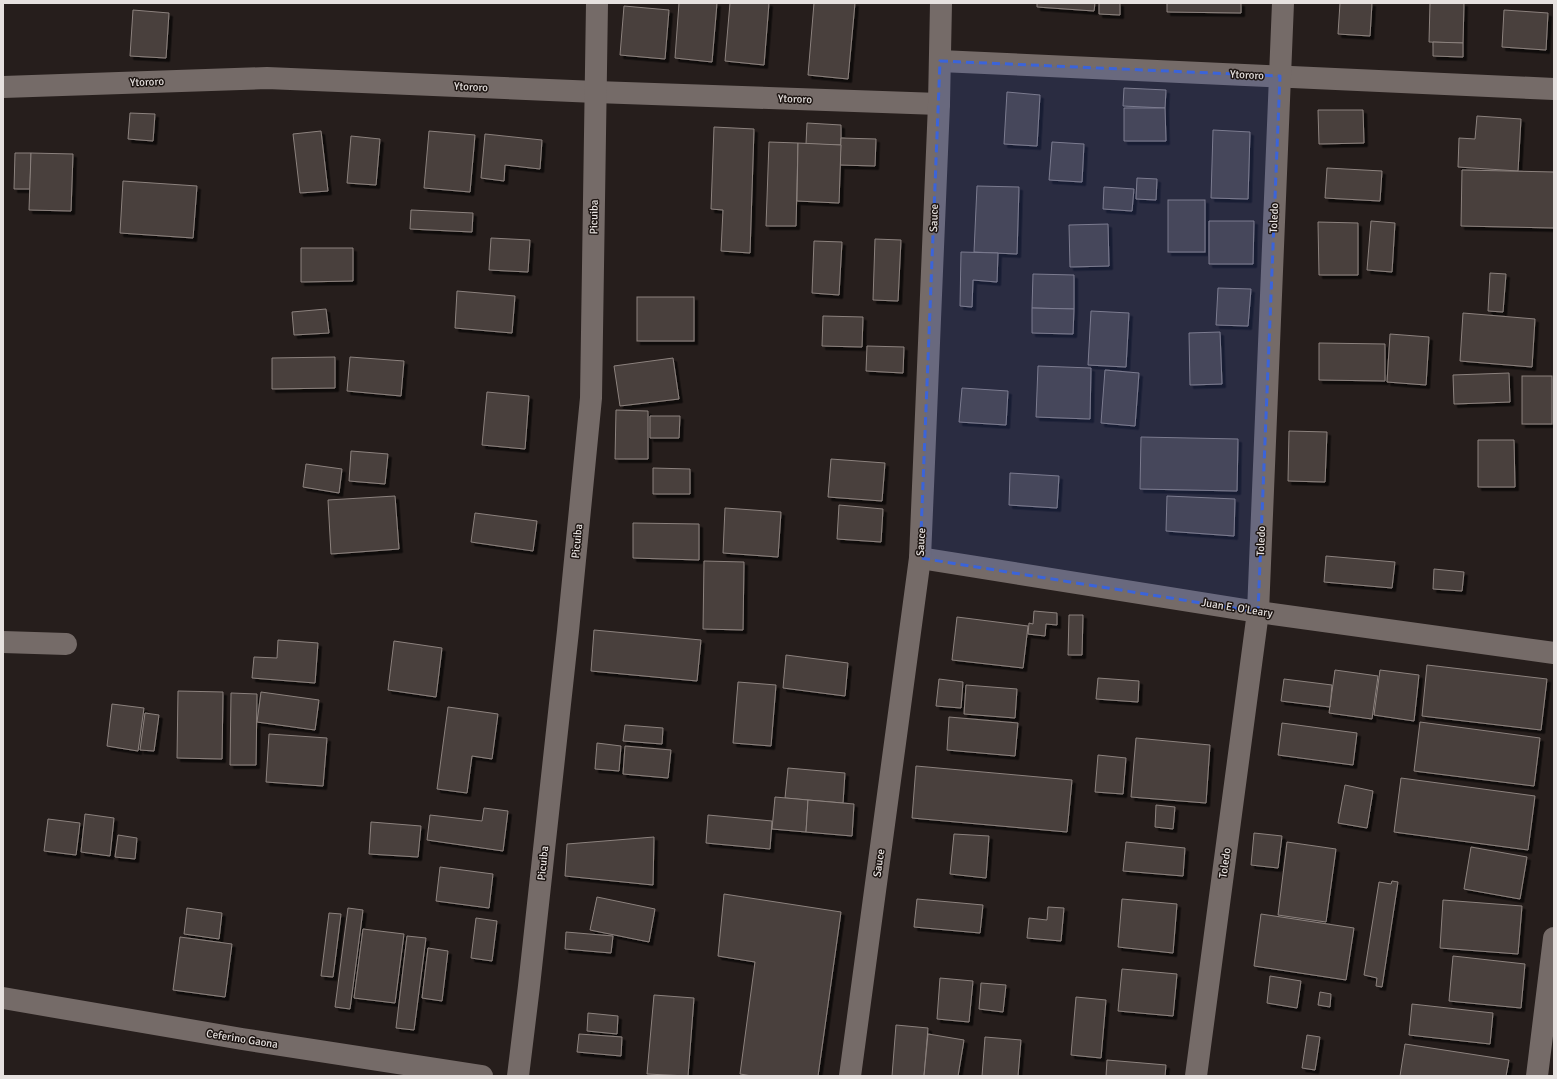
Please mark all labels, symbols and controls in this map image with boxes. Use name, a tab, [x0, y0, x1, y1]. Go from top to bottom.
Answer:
street label: Ytororo	[1230, 68, 1265, 82]
street label: Ytororo	[130, 75, 165, 89]
street label: Ytororo	[454, 80, 489, 94]
street label: Ytororo	[778, 92, 813, 106]
street label: Picuiba	[587, 199, 601, 234]
street label: Toledo	[1267, 202, 1281, 233]
street label: Sauce	[927, 204, 941, 232]
street label: Picuiba	[569, 523, 585, 559]
street label: Toledo	[1254, 525, 1268, 556]
street label: Sauce	[914, 528, 928, 556]
street label: Juan E. O'Leary	[1200, 596, 1274, 620]
street label: Picuiba	[535, 845, 551, 881]
street label: Toledo	[1216, 847, 1234, 879]
street label: Sauce	[871, 848, 887, 878]
street label: Ceferino Gaona	[205, 1027, 279, 1051]

